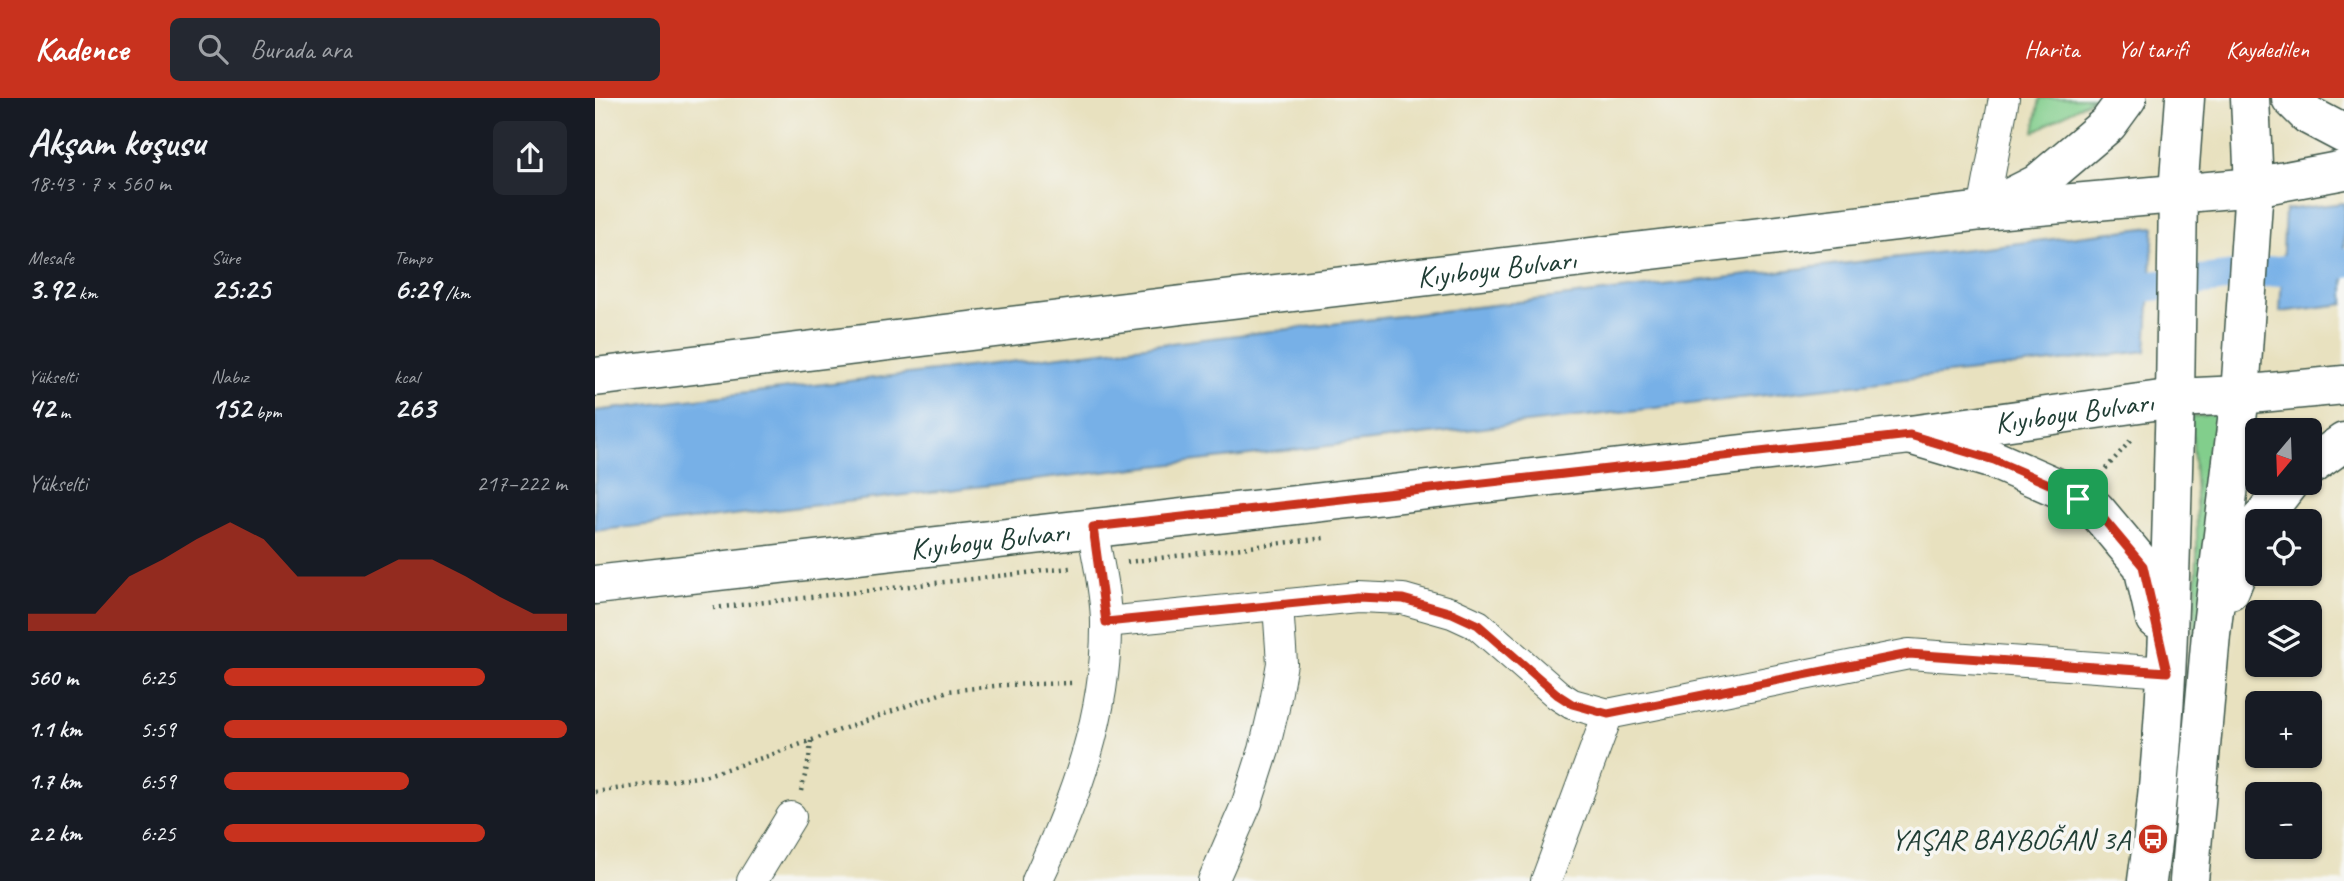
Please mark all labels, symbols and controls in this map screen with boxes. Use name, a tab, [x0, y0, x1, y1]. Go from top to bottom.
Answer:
search box	[170, 18, 660, 81]
text: Kadence	[35, 28, 128, 70]
icon: search	[194, 30, 232, 68]
text: Burada ara	[250, 33, 351, 66]
text: Harita	[2024, 34, 2079, 64]
text: Yol tarifi	[2117, 34, 2188, 64]
text: Kaydedilen	[2226, 34, 2309, 64]
text: Akşam koşusu	[28, 119, 205, 166]
button: share	[493, 121, 567, 195]
text: 18:43 · 7 × 560 m	[28, 169, 171, 198]
street label: Kıyıboyu Bulvarı	[1415, 240, 1579, 296]
text: Mesafe	[28, 246, 74, 270]
text: Süre	[211, 246, 240, 270]
text: Tempo	[394, 246, 432, 270]
text: 3.92	[28, 270, 74, 308]
text: 25:25	[211, 270, 270, 308]
text: 6:29	[394, 270, 441, 308]
text: km	[74, 281, 97, 305]
text: /km	[441, 281, 470, 305]
text: Yükselti	[28, 365, 77, 389]
text: Nabız	[211, 365, 249, 389]
text: kcal	[394, 365, 419, 389]
street label: Kıyıboyu Bulvarı	[1992, 382, 2157, 442]
text: 42	[28, 389, 55, 427]
text: 152	[211, 389, 251, 427]
text: 263	[394, 389, 435, 427]
text: m	[55, 400, 70, 424]
text: bpm	[251, 400, 282, 424]
north arrow	[2245, 418, 2322, 495]
map controls	[2245, 418, 2322, 859]
text: Yükselti	[28, 469, 88, 498]
text: 217–222 m	[476, 469, 567, 498]
pin	[2048, 469, 2108, 529]
icon: arrive	[2059, 480, 2097, 518]
button: locate	[2245, 509, 2322, 586]
street label: Kıyıboyu Bulvarı	[908, 512, 1072, 568]
button: layers	[2245, 600, 2322, 677]
text: 560 m	[28, 663, 78, 692]
text: 6:25	[140, 663, 176, 692]
button: +	[2245, 691, 2322, 768]
text: 1.1 km	[28, 715, 82, 744]
text: 5:59	[140, 715, 176, 744]
text: 1.7 km	[28, 767, 81, 796]
text: 6:59	[140, 767, 176, 796]
button: −	[2245, 782, 2322, 859]
text: 2.2 km	[28, 819, 82, 848]
text: 6:25	[140, 819, 176, 848]
place label: YAŞAR BAYBOĞAN 3A	[1891, 820, 2132, 858]
bus stop icon: YAŞAR BAYBOĞAN 3A	[2136, 822, 2170, 856]

